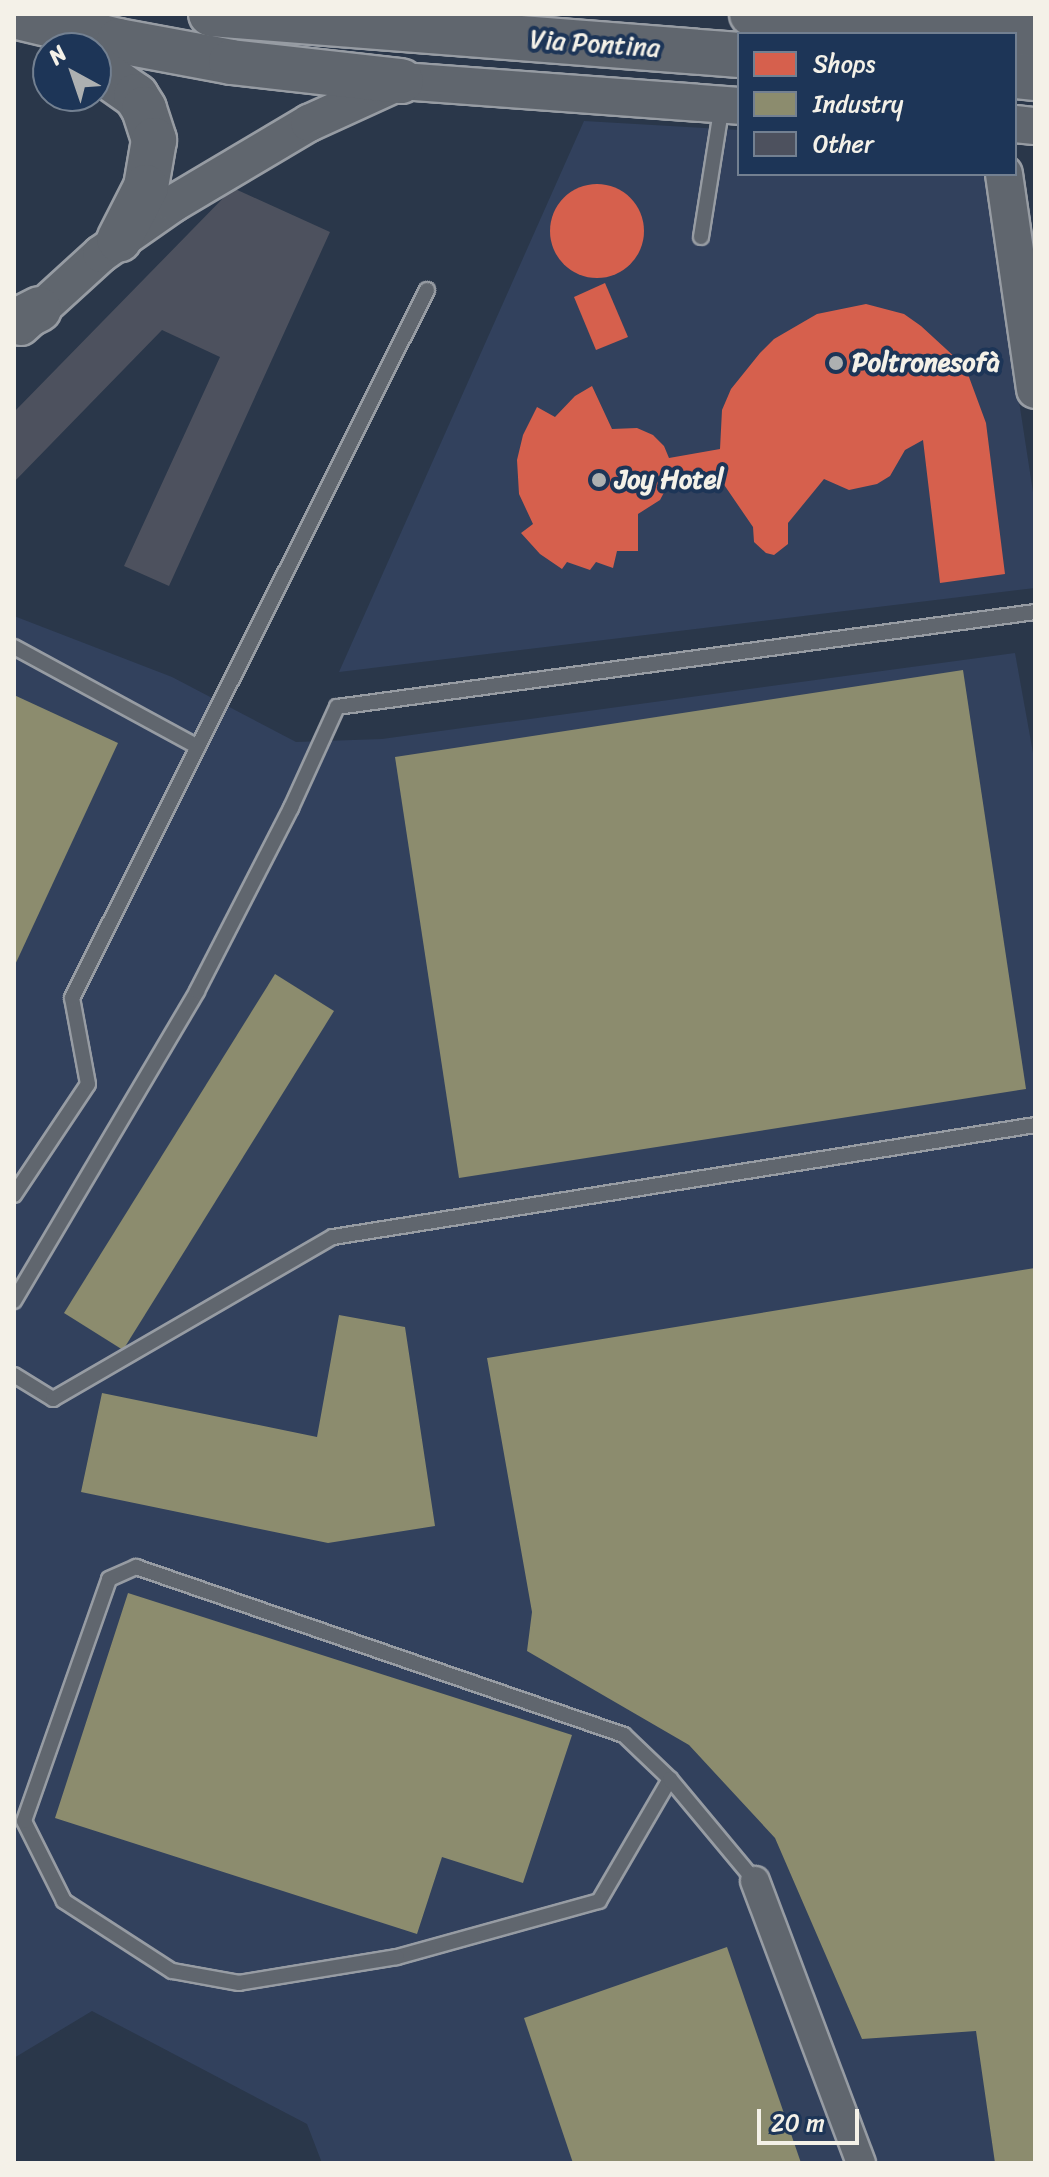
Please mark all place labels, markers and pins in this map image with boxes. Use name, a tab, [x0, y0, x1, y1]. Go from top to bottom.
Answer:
place label: Poltronesofà	[852, 347, 1000, 379]
marker: Poltronesofà	[827, 354, 845, 372]
place label: Joy Hotel	[615, 464, 724, 496]
marker: Joy Hotel	[590, 471, 608, 489]

